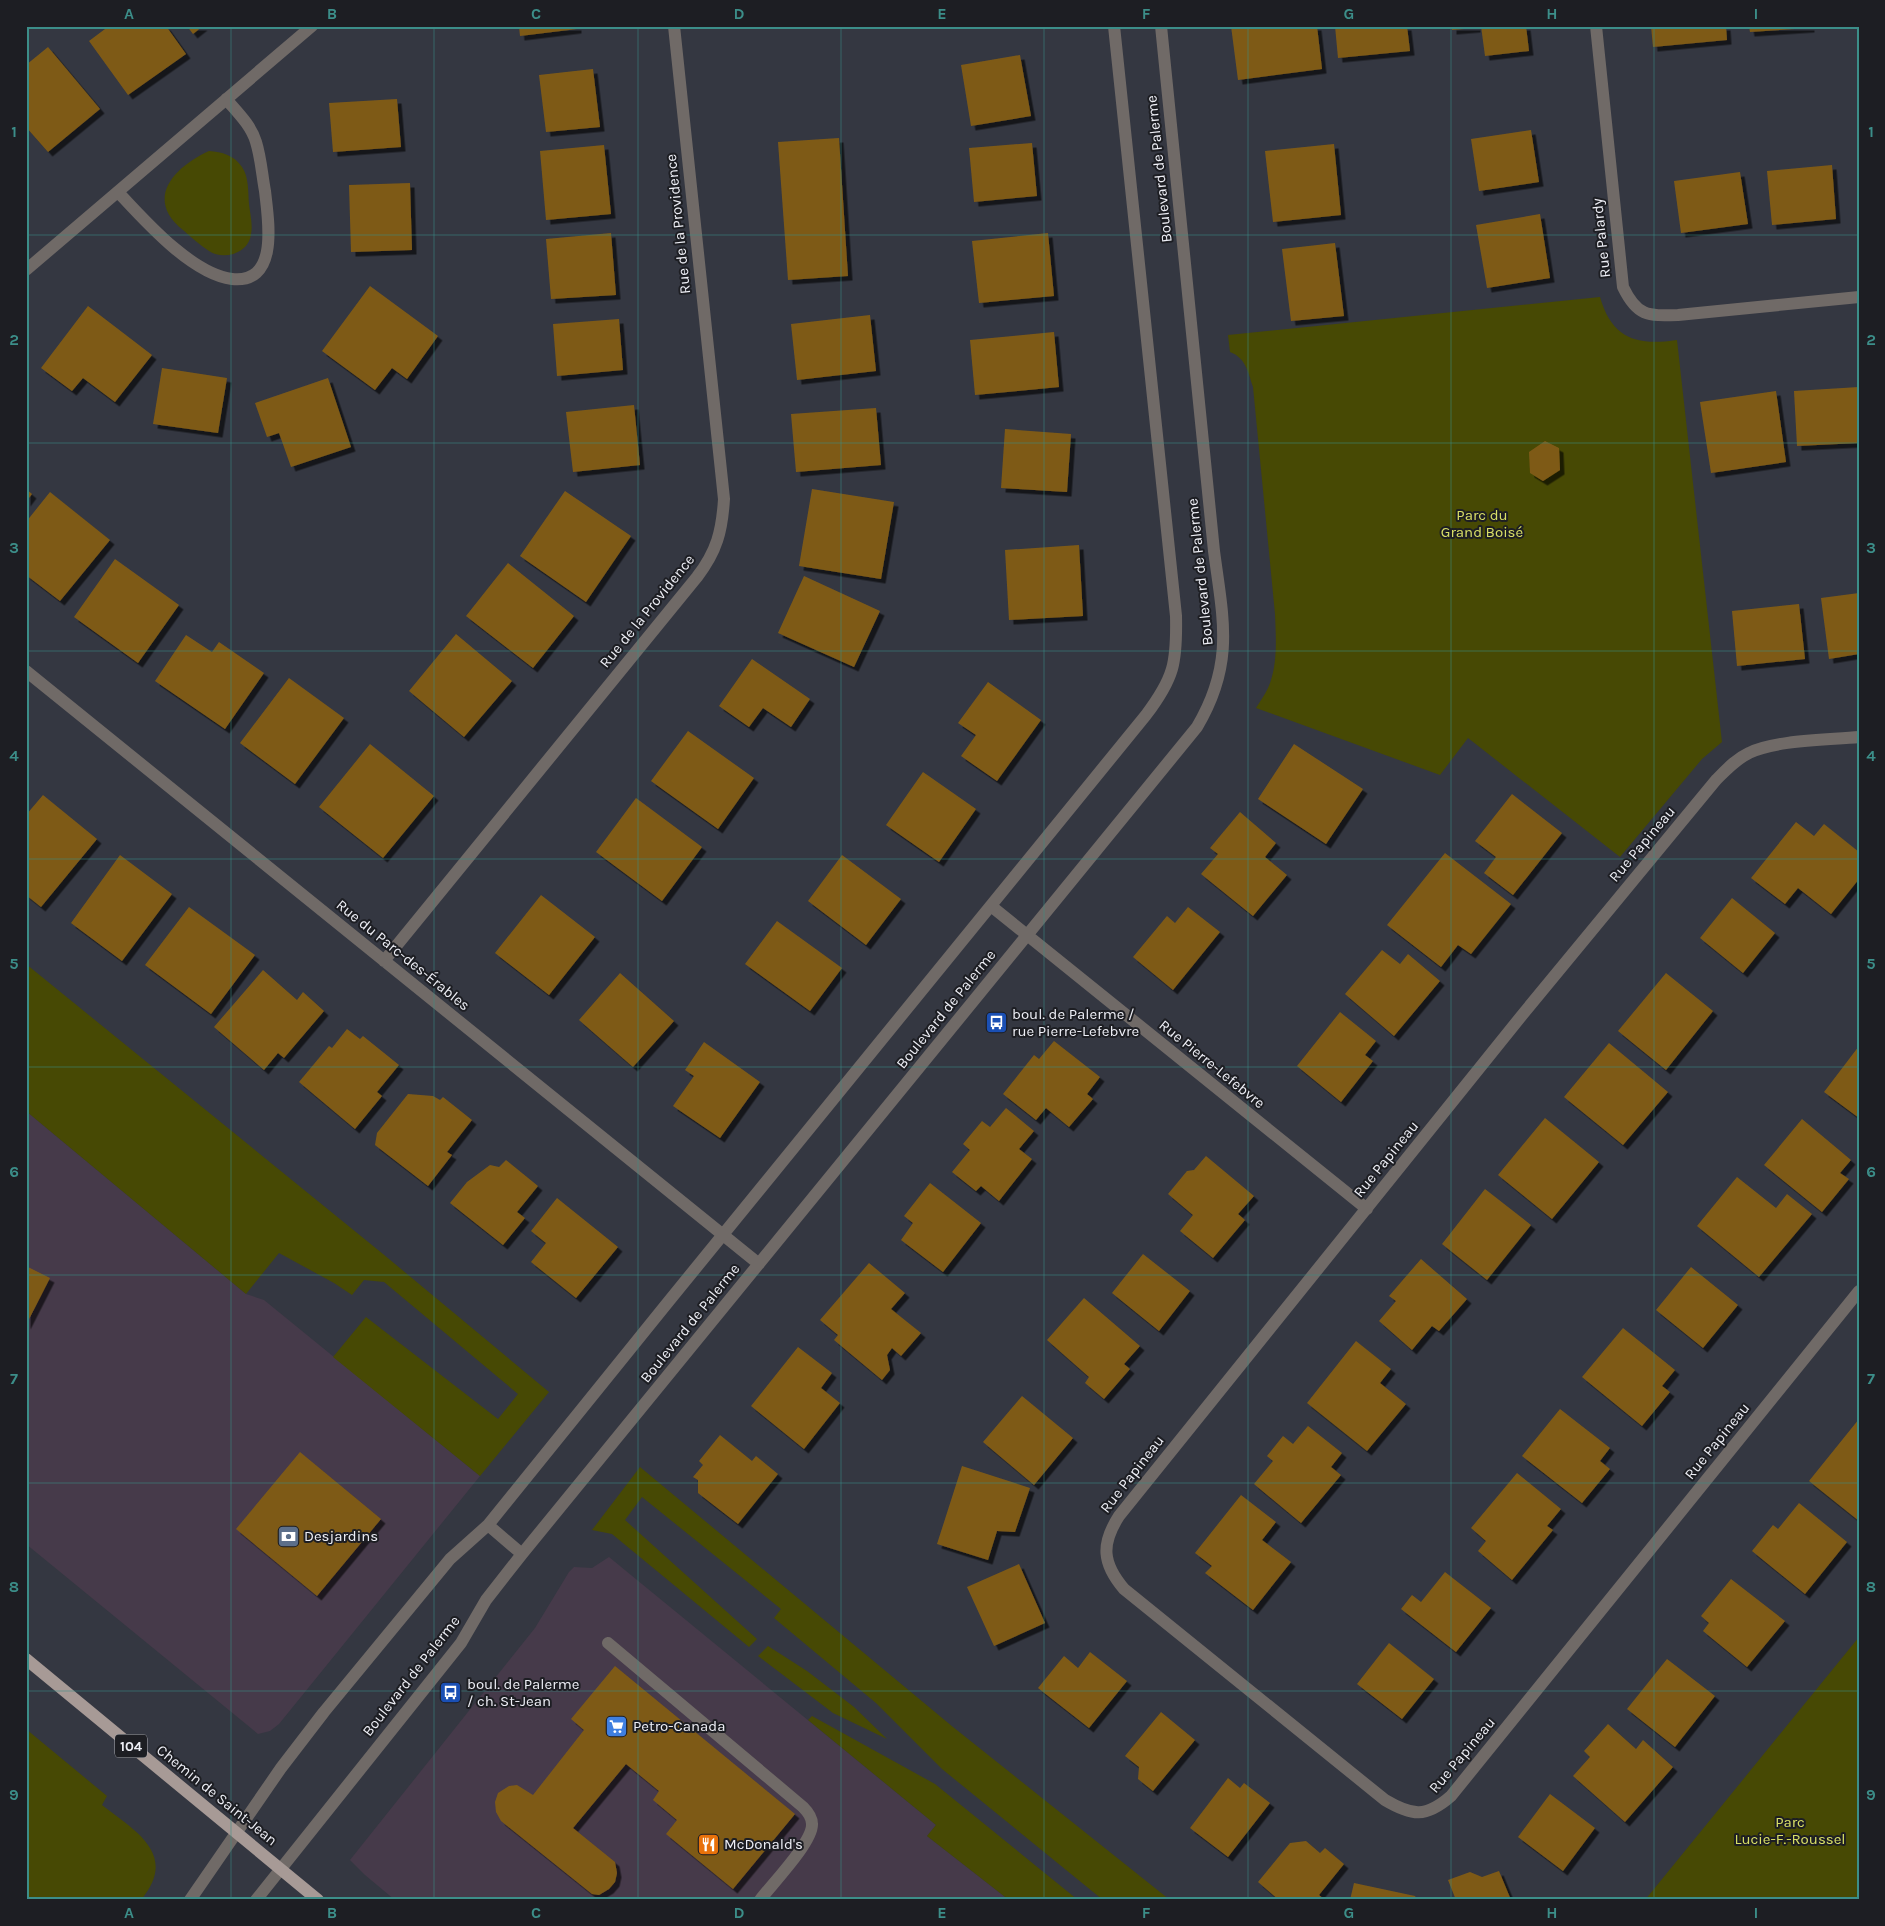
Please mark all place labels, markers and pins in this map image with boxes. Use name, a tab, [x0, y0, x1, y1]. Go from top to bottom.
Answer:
place label: boul. de Palerme / rue Pierre-Lefebvre	[1012, 1005, 1139, 1040]
bus stop icon: boul. de Palerme / rue Pierre-Lefebvre	[984, 1011, 1008, 1035]
bank icon: Desjardins	[276, 1524, 300, 1548]
place label: Desjardins	[304, 1527, 378, 1545]
place label: boul. de Palerme / ch. St-Jean	[467, 1675, 579, 1710]
bus stop icon: boul. de Palerme / ch. St-Jean	[439, 1681, 463, 1705]
supermarket icon: Petro-Canada	[605, 1714, 629, 1738]
place label: Petro-Canada	[633, 1717, 725, 1735]
restaurant icon: McDonald's	[696, 1832, 720, 1856]
place label: McDonald's	[724, 1835, 803, 1853]

